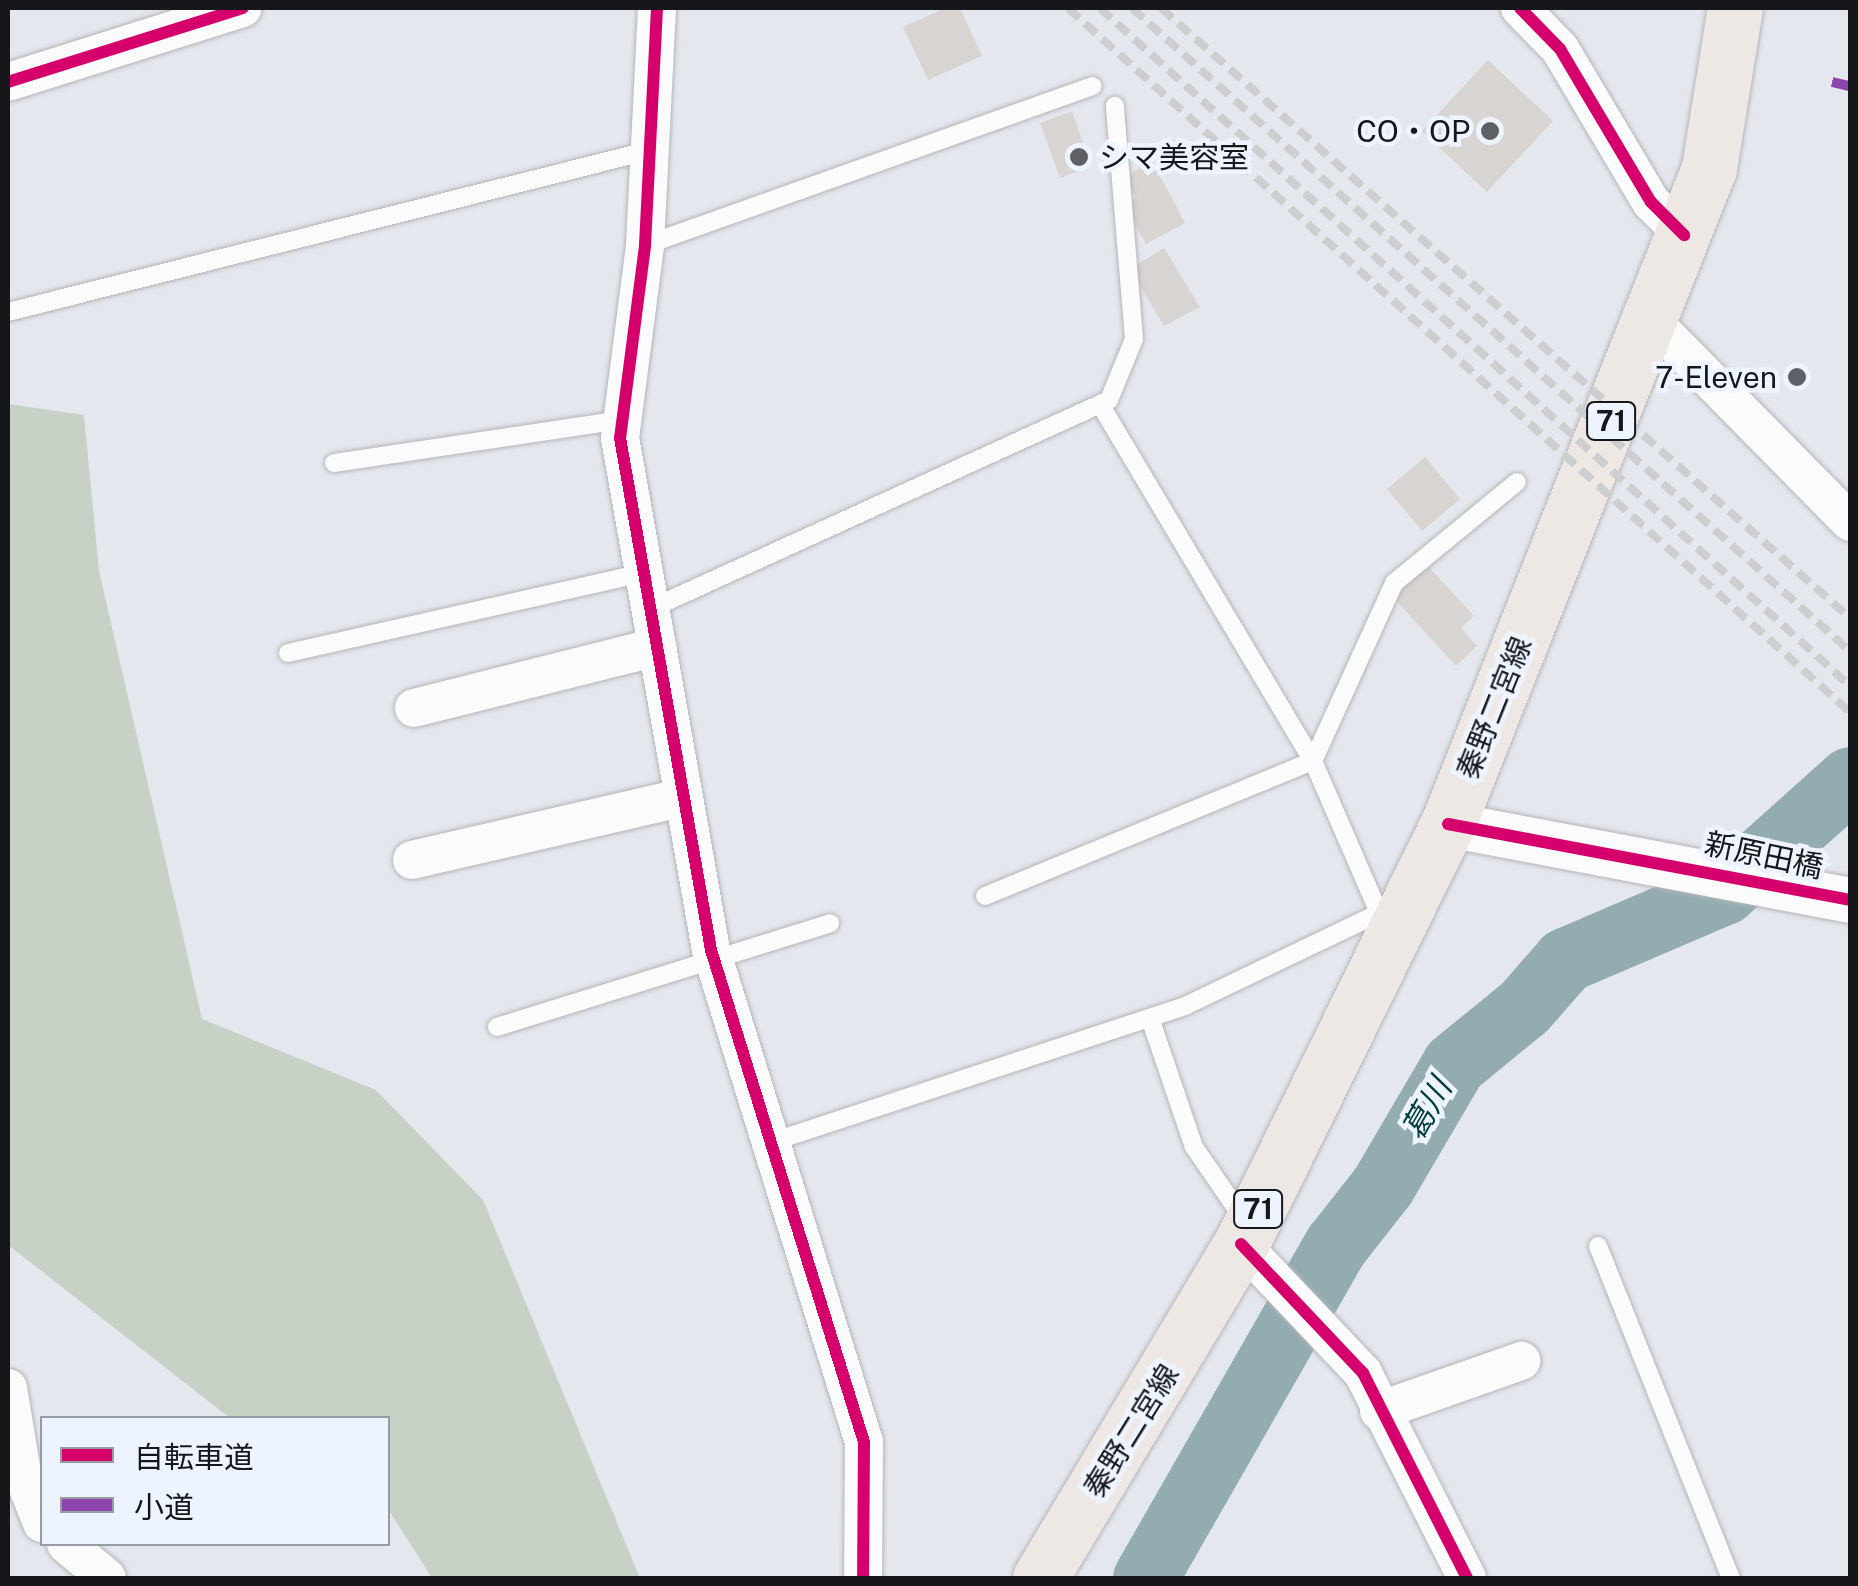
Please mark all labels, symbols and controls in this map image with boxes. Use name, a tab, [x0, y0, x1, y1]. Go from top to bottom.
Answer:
place label: CO・OP	[1356, 113, 1470, 149]
marker: CO・OP	[1479, 120, 1501, 142]
place label: シマ美容室	[1099, 139, 1249, 175]
marker: シマ美容室	[1068, 146, 1090, 168]
place label: 7-Eleven	[1655, 359, 1777, 395]
marker: 7-Eleven	[1786, 366, 1808, 388]
road number: 71	[1586, 398, 1636, 444]
street label: 秦野二宮線	[1449, 632, 1539, 784]
street label: 新原田橋	[1702, 825, 1826, 885]
water label: 葛川	[1394, 1072, 1460, 1146]
road number: 71	[1233, 1186, 1283, 1232]
street label: 秦野二宮線	[1076, 1358, 1186, 1504]
legend	[40, 1416, 390, 1546]
text: 自転車道	[134, 1439, 254, 1475]
text: 小道	[134, 1489, 194, 1525]

